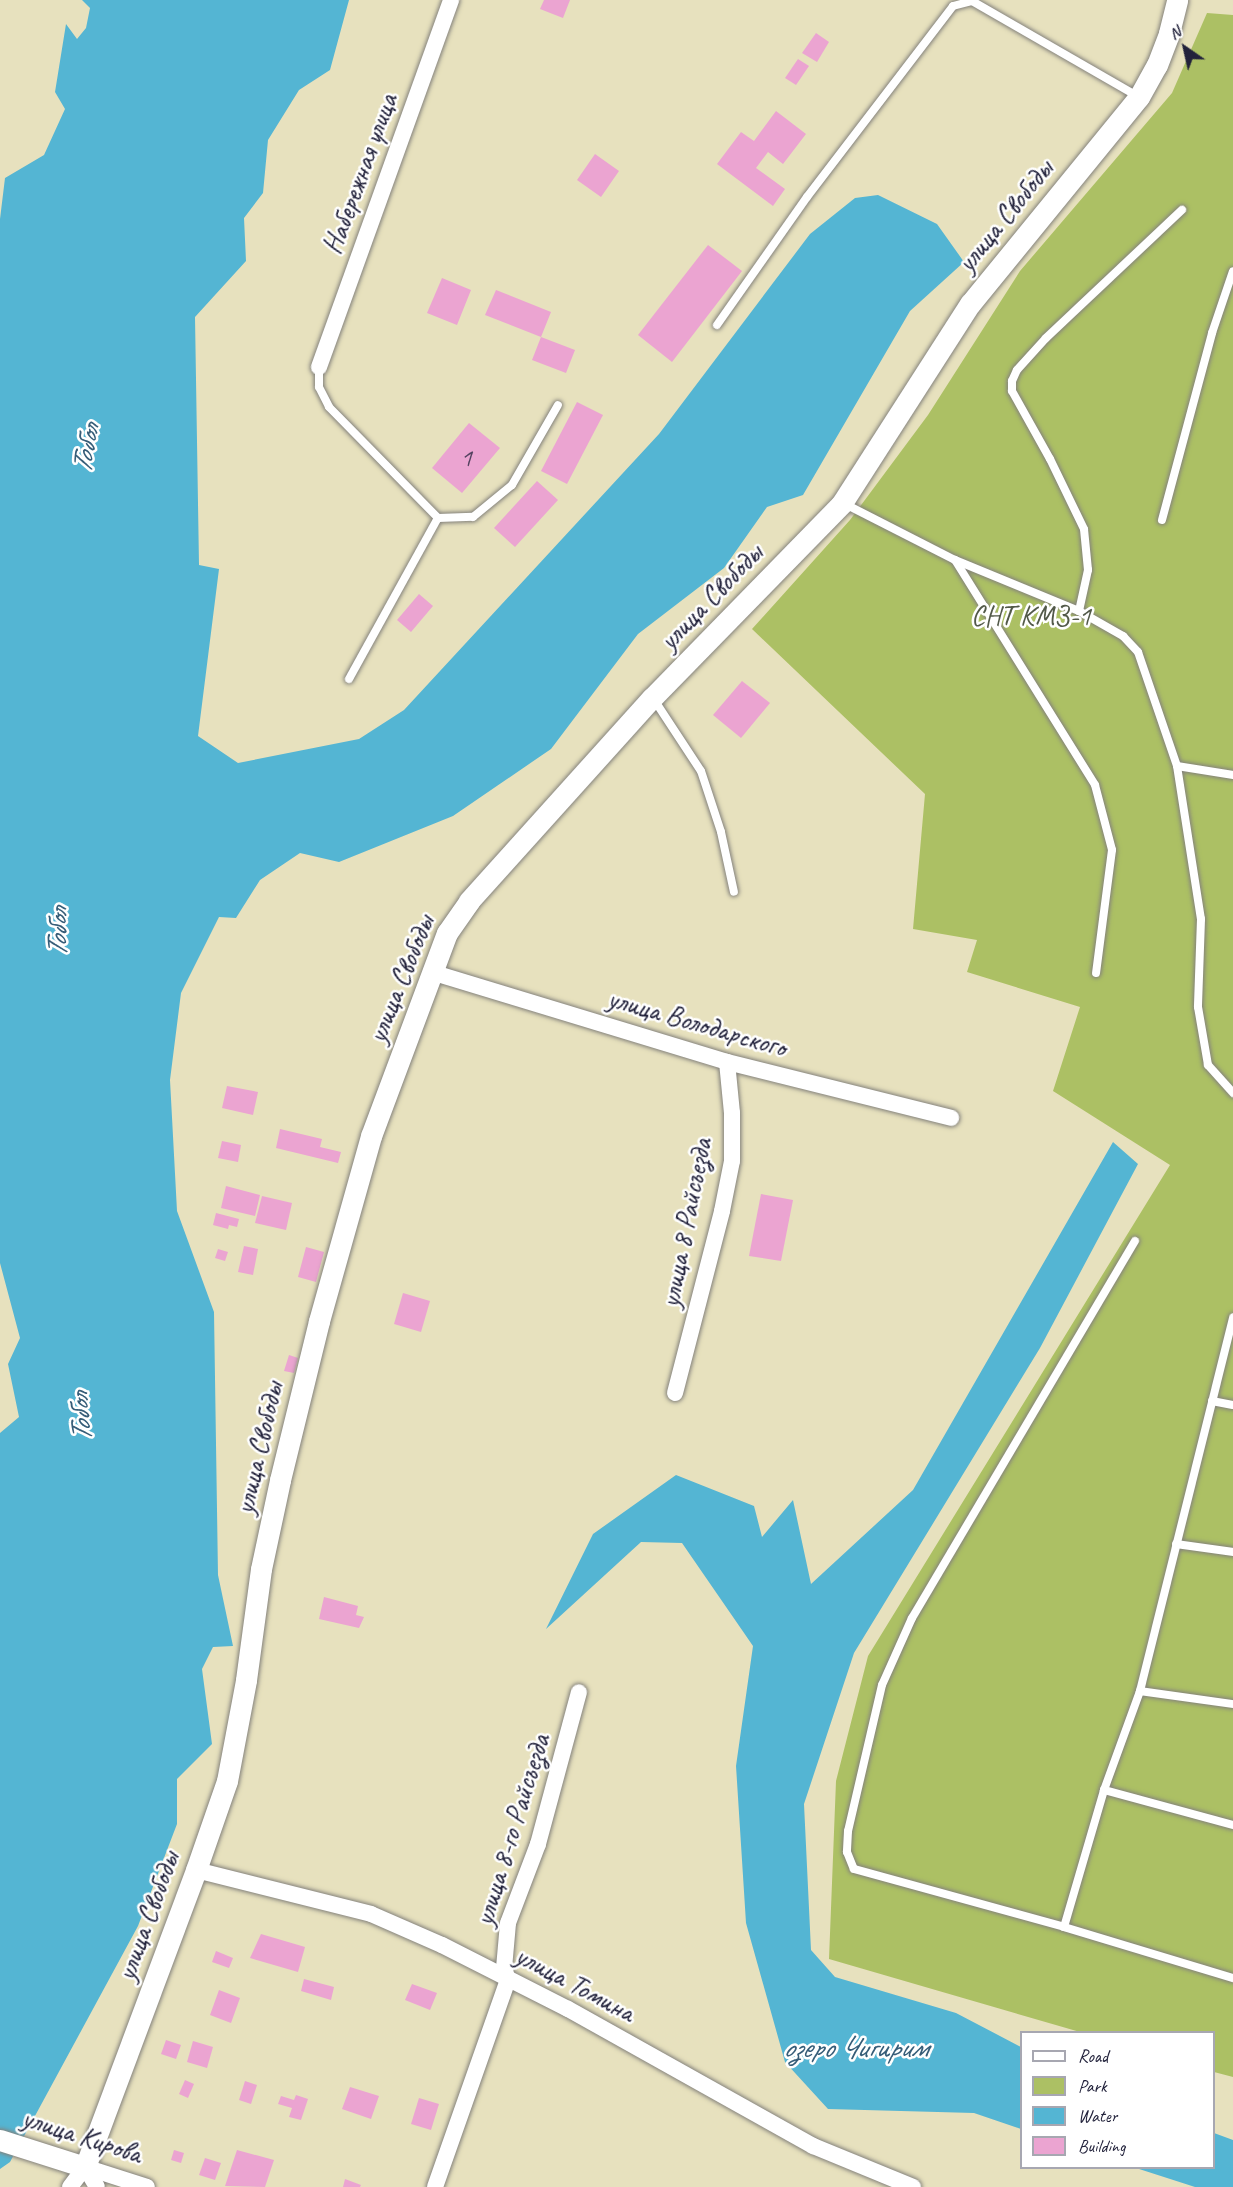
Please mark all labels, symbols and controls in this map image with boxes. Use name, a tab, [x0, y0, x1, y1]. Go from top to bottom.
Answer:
north arrow	[1155, 18, 1215, 78]
text: N	[1165, 22, 1185, 44]
street label: Набережная улица	[315, 88, 405, 260]
street label: улица Свободы	[950, 154, 1060, 278]
water label: Тобол	[63, 421, 107, 477]
house number: 1	[460, 442, 472, 474]
street label: улица Свободы	[653, 538, 769, 656]
park label: СНТ КМЗ-1	[971, 599, 1091, 633]
water label: Тобол	[39, 908, 75, 958]
street label: улица Свободы	[361, 911, 441, 1047]
street label: улица Володарского	[605, 982, 789, 1064]
street label: улица 8 Райсъезда	[653, 1136, 719, 1310]
street label: улица Свободы	[228, 1380, 290, 1516]
water label: Тобол	[60, 1392, 100, 1444]
street label: улица 8-го Райсъезда	[467, 1731, 557, 1929]
street label: улица Свободы	[110, 1848, 186, 1984]
street label: улица Томина	[510, 1939, 640, 2029]
water label: озеро Чигирим	[783, 2029, 927, 2065]
legend	[1020, 2031, 1215, 2169]
text: Road	[1078, 2045, 1108, 2067]
text: Park	[1078, 2075, 1107, 2097]
street label: улица Кирова	[18, 2101, 146, 2171]
text: Water	[1078, 2105, 1117, 2127]
text: Building	[1078, 2135, 1125, 2157]

